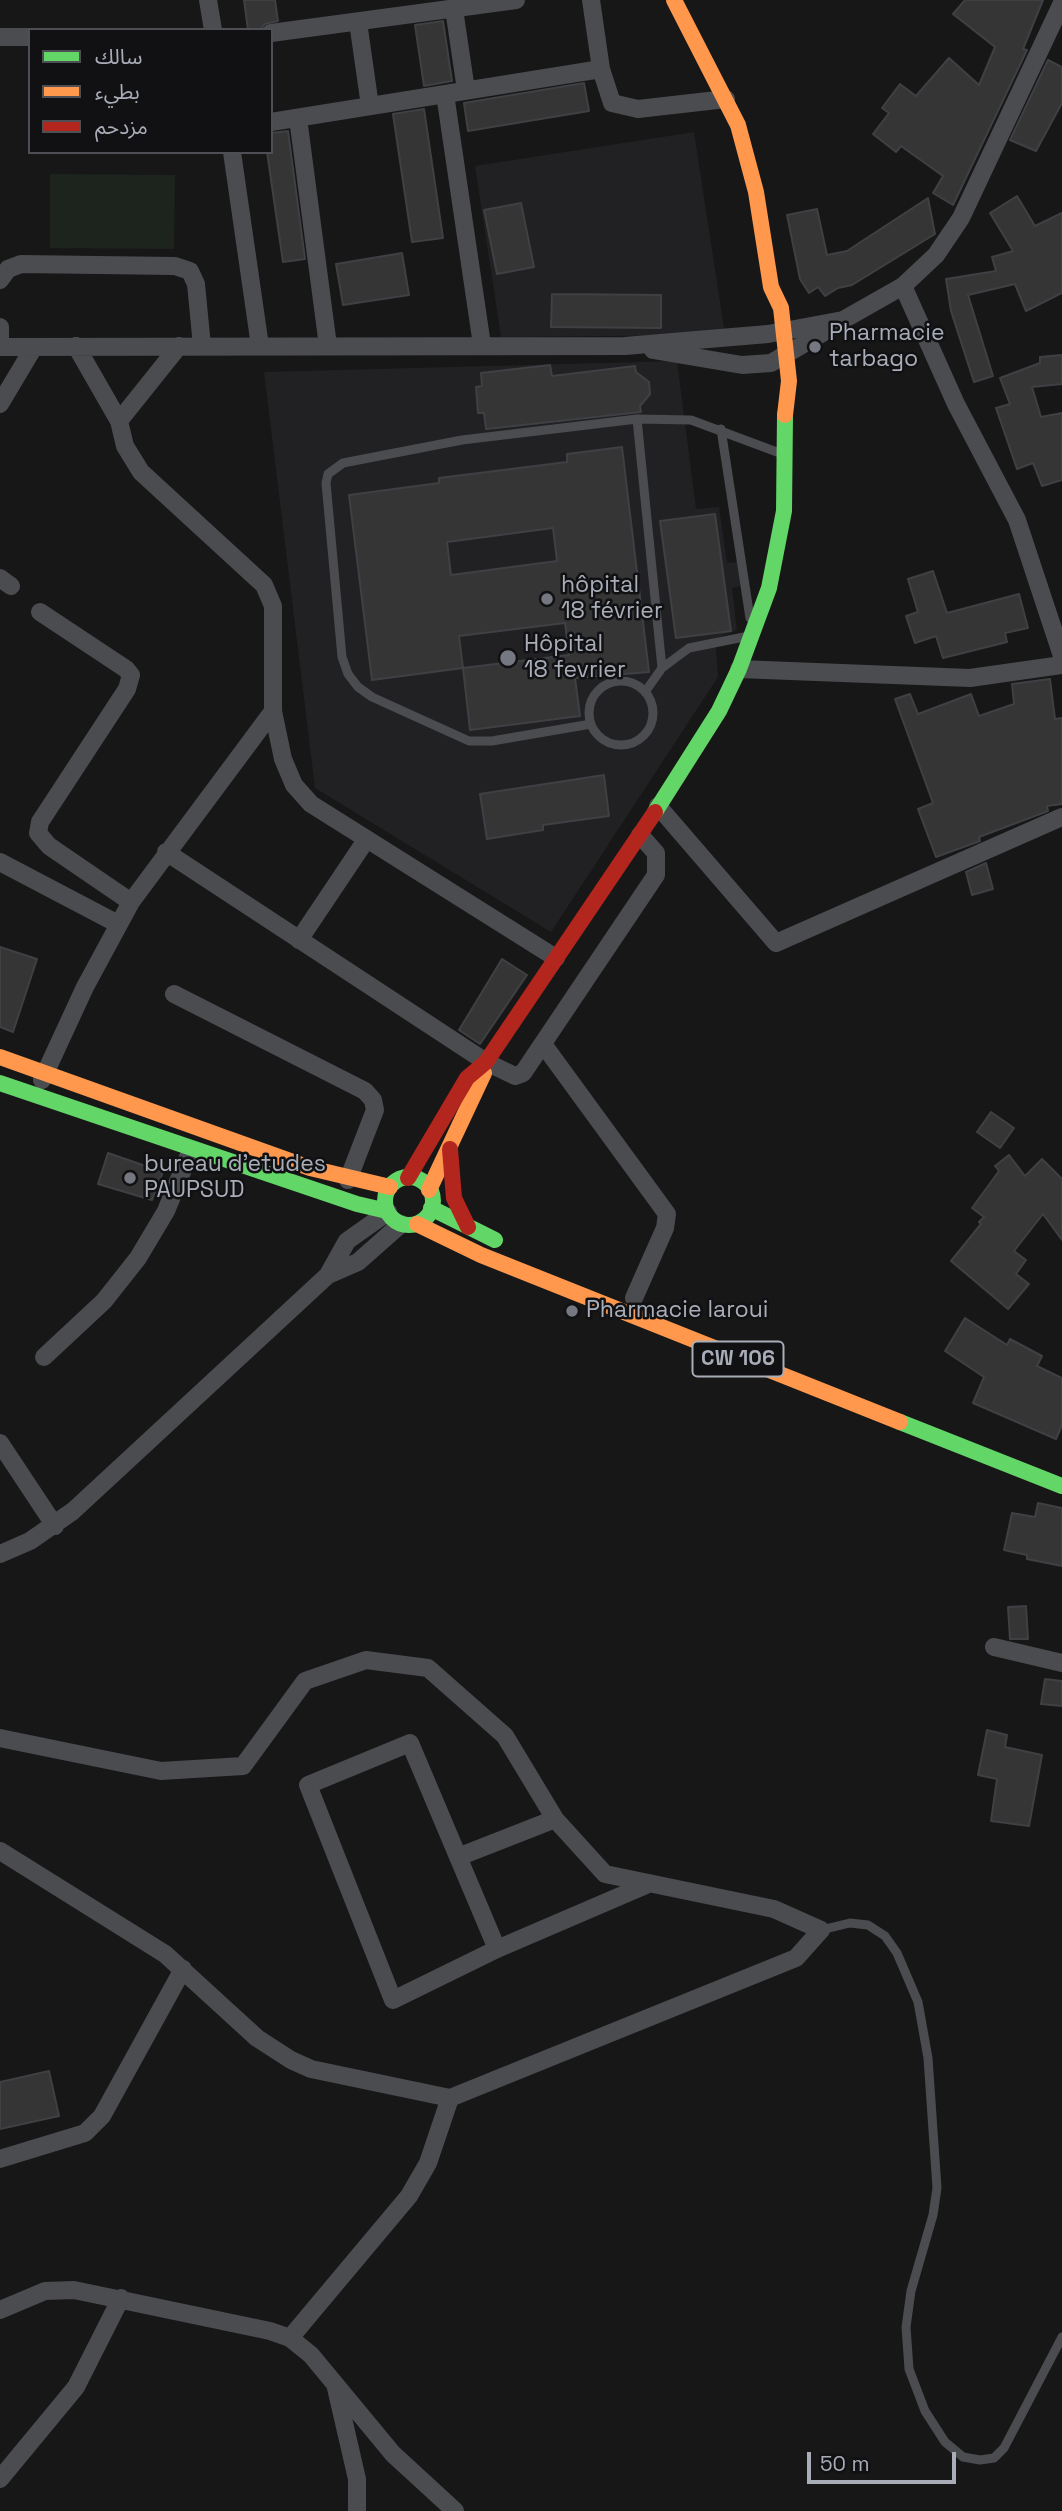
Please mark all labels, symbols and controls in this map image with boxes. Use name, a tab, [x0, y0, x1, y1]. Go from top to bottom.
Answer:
legend	[28, 28, 273, 154]
text: سالك	[95, 43, 142, 70]
text: بطيء	[95, 78, 140, 105]
text: مزدحم	[95, 113, 148, 140]
place label: Pharmacie tarbago	[829, 320, 945, 374]
marker: Pharmacie tarbago	[807, 339, 823, 355]
place label: hôpital 18 février	[561, 572, 663, 626]
marker: hôpital 18 février	[539, 591, 555, 607]
place label: Hôpital 18 fevrier	[524, 631, 626, 685]
marker: Hôpital 18 fevrier	[498, 648, 518, 668]
place label: bureau d'etudes PAUPSUD	[144, 1151, 326, 1205]
marker: bureau d'etudes PAUPSUD	[122, 1170, 138, 1186]
place label: Pharmacie laroui	[586, 1297, 768, 1325]
marker: Pharmacie laroui	[564, 1303, 580, 1319]
road number: CW 106	[692, 1342, 784, 1376]
scale bar	[810, 2438, 959, 2482]
text: 50 m	[820, 2450, 870, 2477]

